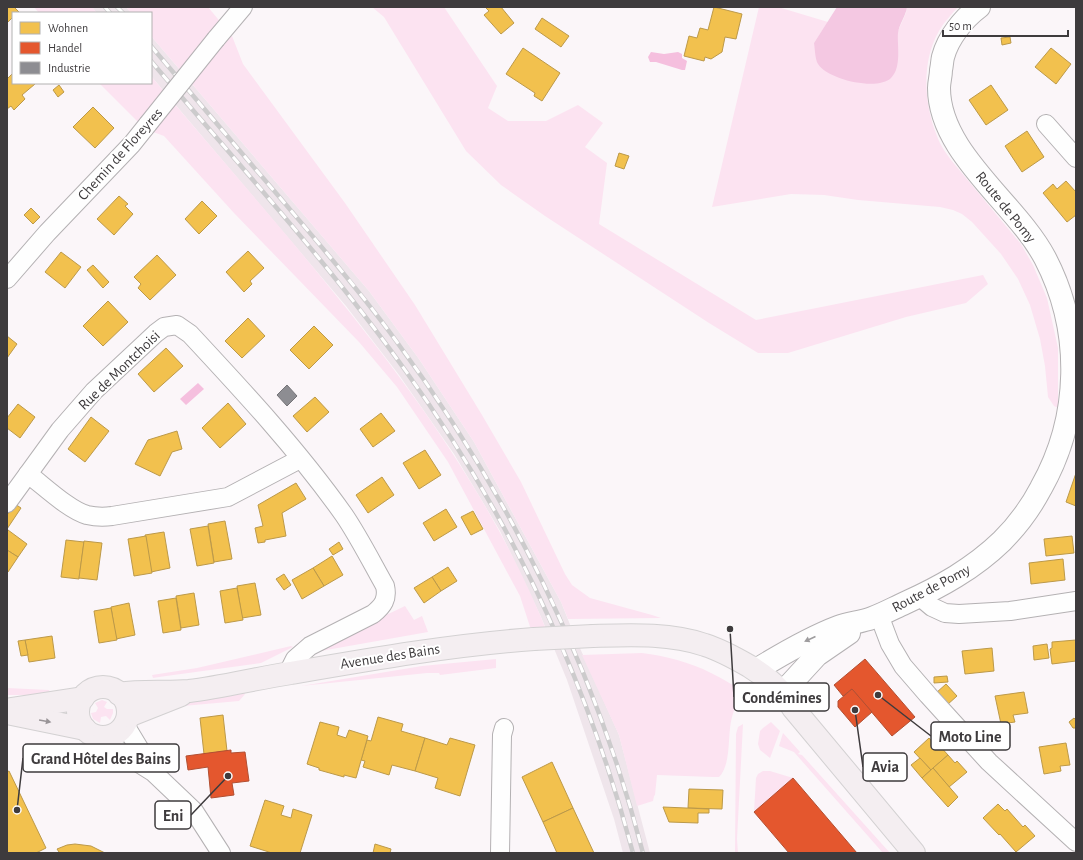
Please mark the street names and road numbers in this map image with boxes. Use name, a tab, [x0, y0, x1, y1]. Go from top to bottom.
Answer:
street label: Chemin de Floreyres	[75, 105, 166, 203]
street label: Route de Pomy	[973, 169, 1039, 246]
street label: Rue de Montchoisi	[76, 328, 163, 413]
street label: Route de Pomy	[890, 561, 973, 615]
street label: Avenue des Bains	[339, 641, 441, 672]

